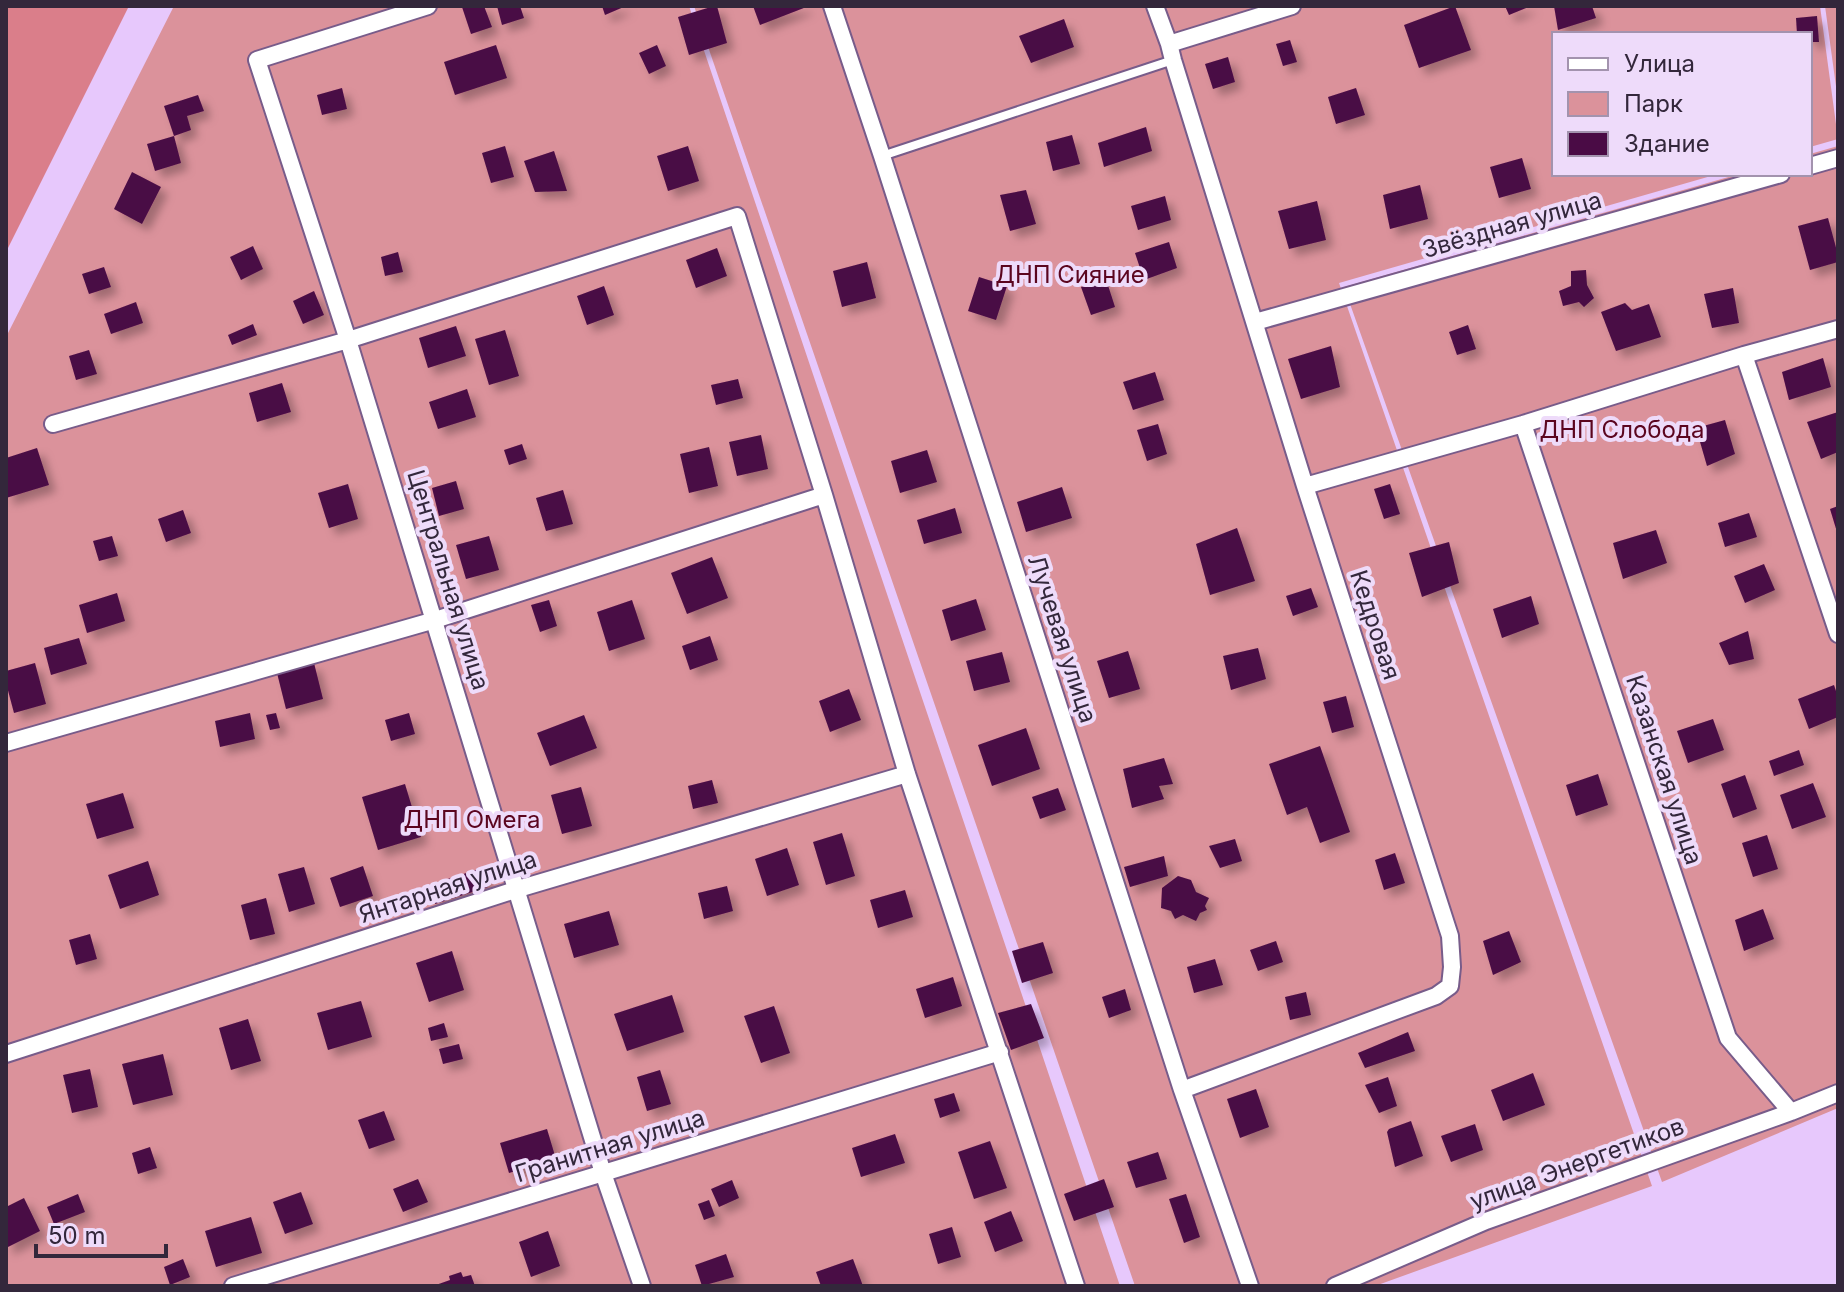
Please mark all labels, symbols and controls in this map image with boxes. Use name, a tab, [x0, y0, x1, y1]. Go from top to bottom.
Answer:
legend	[1552, 32, 1812, 176]
text: Улица	[1624, 49, 1695, 78]
text: Парк	[1624, 89, 1683, 118]
text: Здание	[1624, 129, 1710, 158]
street label: Звёздная улица	[1419, 185, 1605, 264]
park label: ДНП Сияние	[995, 260, 1145, 289]
park label: ДНП Слобода	[1540, 415, 1704, 444]
street label: Центральная улица	[401, 466, 496, 693]
street label: Лучевая улица	[1022, 551, 1103, 726]
street label: Кедровая	[1344, 566, 1407, 683]
street label: Казанская улица	[1620, 671, 1709, 868]
park label: ДНП Омега	[404, 805, 540, 834]
street label: Янтарная улица	[355, 844, 540, 929]
street label: Гранитная улица	[512, 1103, 708, 1188]
street label: улица Энергетиков	[1466, 1111, 1688, 1216]
scale bar	[36, 1208, 166, 1258]
text: 50 m	[48, 1221, 106, 1250]

